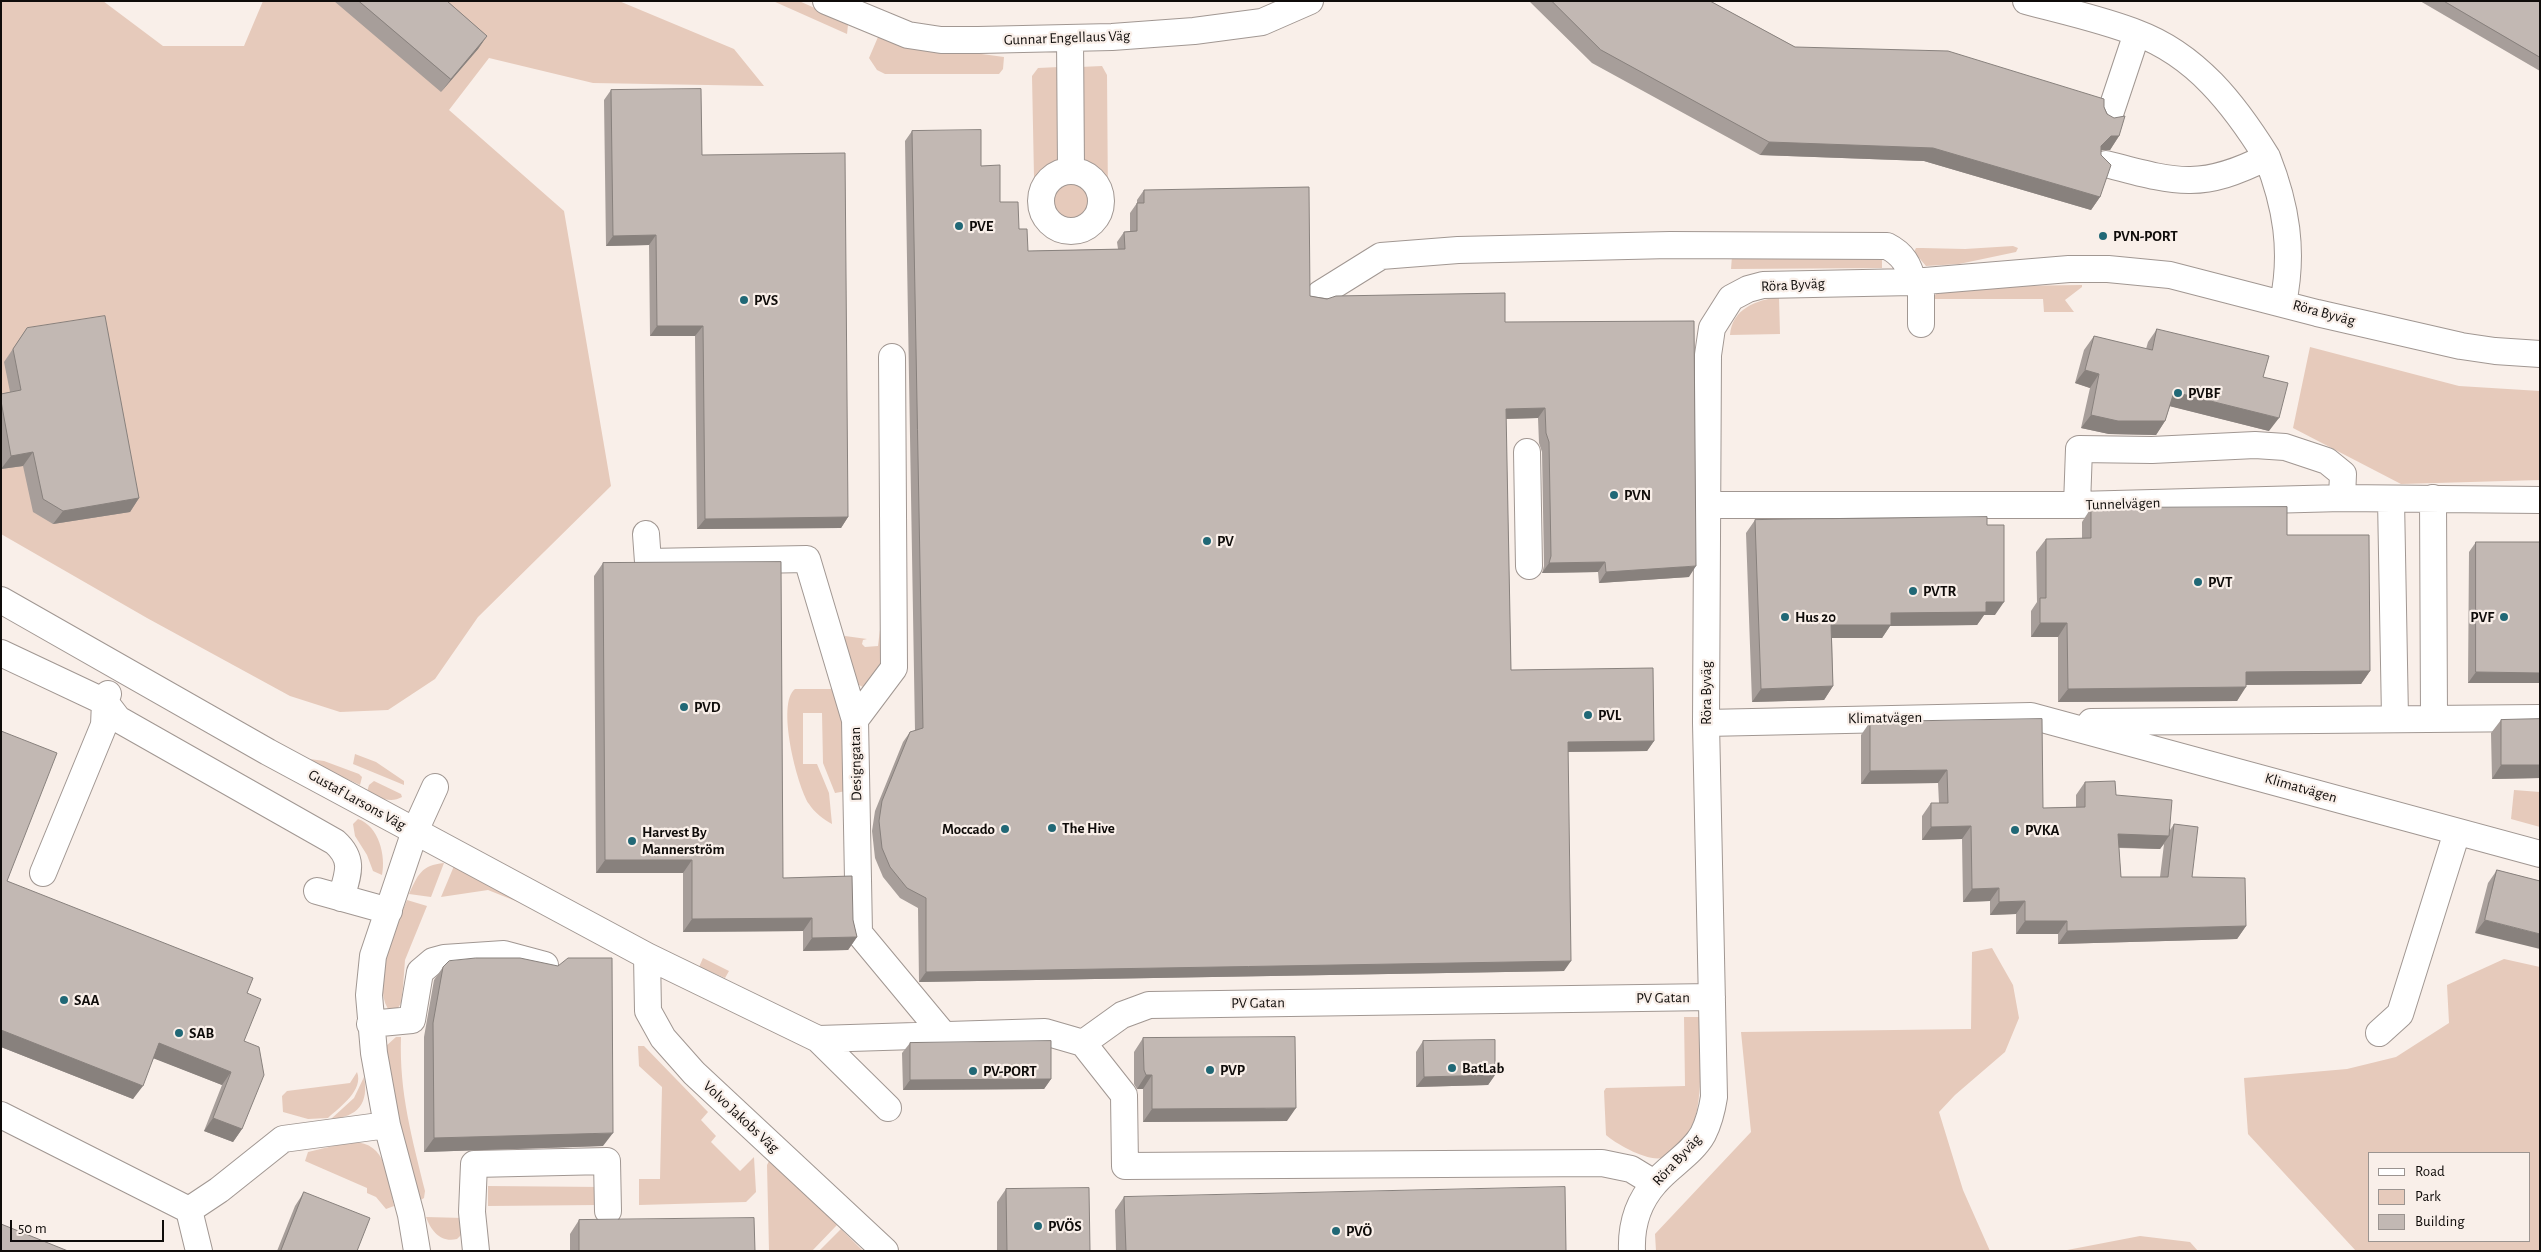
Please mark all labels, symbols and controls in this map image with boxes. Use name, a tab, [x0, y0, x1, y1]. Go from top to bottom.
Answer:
street label: Gunnar Engellaus Väg	[1003, 27, 1131, 49]
place label: PVE	[969, 217, 993, 235]
marker: PVE	[953, 220, 965, 232]
place label: PVN-PORT	[2113, 227, 2178, 245]
marker: PVN-PORT	[2097, 230, 2109, 242]
street label: Röra Byväg	[1761, 274, 1825, 296]
place label: PVS	[754, 291, 778, 309]
marker: PVS	[738, 294, 750, 306]
street label: Röra Byväg	[2291, 296, 2357, 330]
place label: PVBF	[2188, 384, 2220, 402]
marker: PVBF	[2172, 387, 2184, 399]
place label: PVN	[1624, 486, 1651, 504]
marker: PVN	[1608, 489, 1620, 501]
street label: Tunnelvägen	[2085, 494, 2161, 514]
place label: PV	[1217, 532, 1234, 550]
marker: PV	[1201, 535, 1213, 547]
place label: PVT	[2208, 573, 2232, 591]
marker: PVT	[2192, 576, 2204, 588]
place label: PVTR	[1923, 582, 1956, 600]
marker: PVTR	[1907, 585, 1919, 597]
place label: Hus 20	[1795, 608, 1836, 626]
place label: PVF	[2470, 608, 2494, 626]
marker: Hus 20	[1779, 611, 1791, 623]
marker: PVF	[2498, 611, 2510, 623]
street label: Röra Byväg	[1697, 661, 1715, 725]
place label: PVD	[694, 698, 721, 716]
marker: PVD	[678, 701, 690, 713]
place label: PVL	[1598, 706, 1621, 724]
street label: Klimatvägen	[1848, 708, 1922, 728]
marker: PVL	[1582, 709, 1594, 721]
street label: Designgatan	[846, 727, 866, 801]
street label: Gustaf Larsons Väg	[305, 766, 409, 834]
street label: Klimatvägen	[2263, 769, 2339, 807]
place label: The Hive	[1062, 819, 1115, 837]
place label: Moccado	[942, 820, 995, 838]
place label: PVKA	[2025, 821, 2060, 839]
marker: The Hive	[1046, 822, 1058, 834]
place label: Harvest By Mannerström	[642, 823, 724, 858]
marker: Moccado	[999, 823, 1011, 835]
marker: PVKA	[2009, 824, 2021, 836]
marker: Harvest By Mannerström	[626, 835, 638, 847]
street label: PV Gatan	[1636, 989, 1690, 1007]
place label: SAA	[74, 991, 99, 1009]
marker: SAA	[58, 994, 70, 1006]
street label: PV Gatan	[1231, 994, 1285, 1012]
place label: SAB	[189, 1024, 214, 1042]
marker: SAB	[173, 1027, 185, 1039]
place label: BatLab	[1462, 1059, 1504, 1077]
place label: PVP	[1220, 1061, 1245, 1079]
place label: PV-PORT	[983, 1062, 1037, 1080]
marker: BatLab	[1446, 1062, 1458, 1074]
marker: PVP	[1204, 1064, 1216, 1076]
marker: PV-PORT	[967, 1065, 979, 1077]
street label: Volvo Jakobs Väg	[699, 1077, 783, 1157]
street label: Röra Byväg	[1649, 1130, 1705, 1190]
legend	[2368, 1152, 2531, 1242]
text: Road	[2415, 1164, 2445, 1179]
text: Park	[2415, 1189, 2441, 1204]
scale bar	[12, 1210, 166, 1242]
text: Building	[2415, 1214, 2465, 1229]
place label: PVÖS	[1048, 1217, 1082, 1235]
marker: PVÖS	[1032, 1220, 1044, 1232]
text: 50 m	[18, 1221, 47, 1236]
place label: PVÖ	[1346, 1222, 1372, 1240]
marker: PVÖ	[1330, 1225, 1342, 1237]

